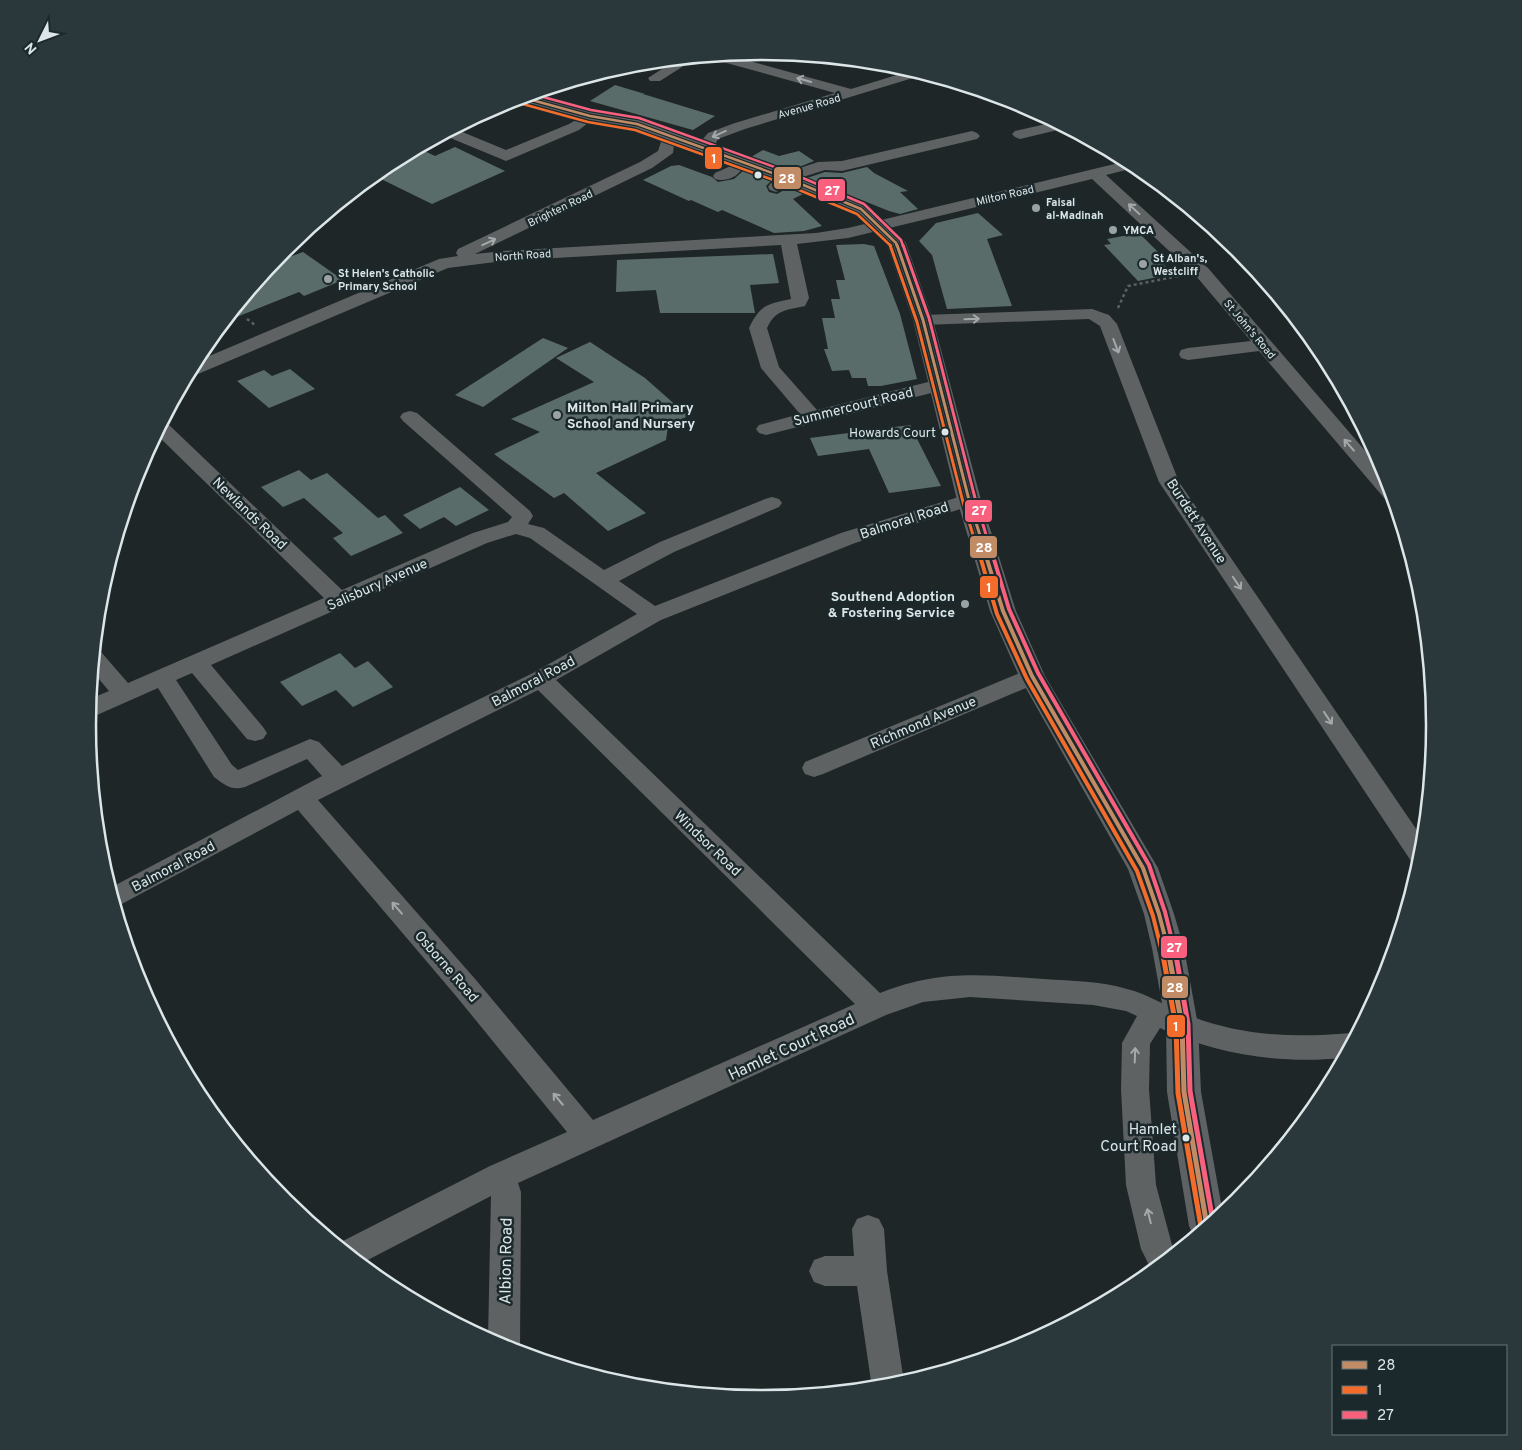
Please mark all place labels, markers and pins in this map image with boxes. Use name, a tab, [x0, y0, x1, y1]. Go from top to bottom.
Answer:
unlabelled marker	[753, 170, 763, 180]
place label: Faisal al-Madinah	[1046, 196, 1104, 223]
marker: Faisal al-Madinah	[1030, 202, 1042, 214]
marker: YMCA	[1107, 224, 1119, 236]
place label: YMCA	[1123, 224, 1154, 238]
place label: St Alban's, Westcliff	[1153, 252, 1208, 279]
marker: St Alban's, Westcliff	[1137, 258, 1149, 270]
place label: St Helen's Catholic Primary School	[338, 267, 435, 294]
marker: St Helen's Catholic Primary School	[322, 273, 334, 285]
place label: Milton Hall Primary School and Nursery	[567, 400, 695, 433]
marker: Milton Hall Primary School and Nursery	[551, 409, 563, 421]
place label: Howards Court	[849, 426, 936, 442]
marker: Howards Court	[940, 427, 950, 437]
place label: Southend Adoption & Fostering Service	[828, 589, 955, 622]
marker: Southend Adoption & Fostering Service	[959, 598, 971, 610]
place label: Hamlet Court Road	[1100, 1121, 1177, 1157]
marker: Hamlet Court Road	[1181, 1133, 1191, 1143]

